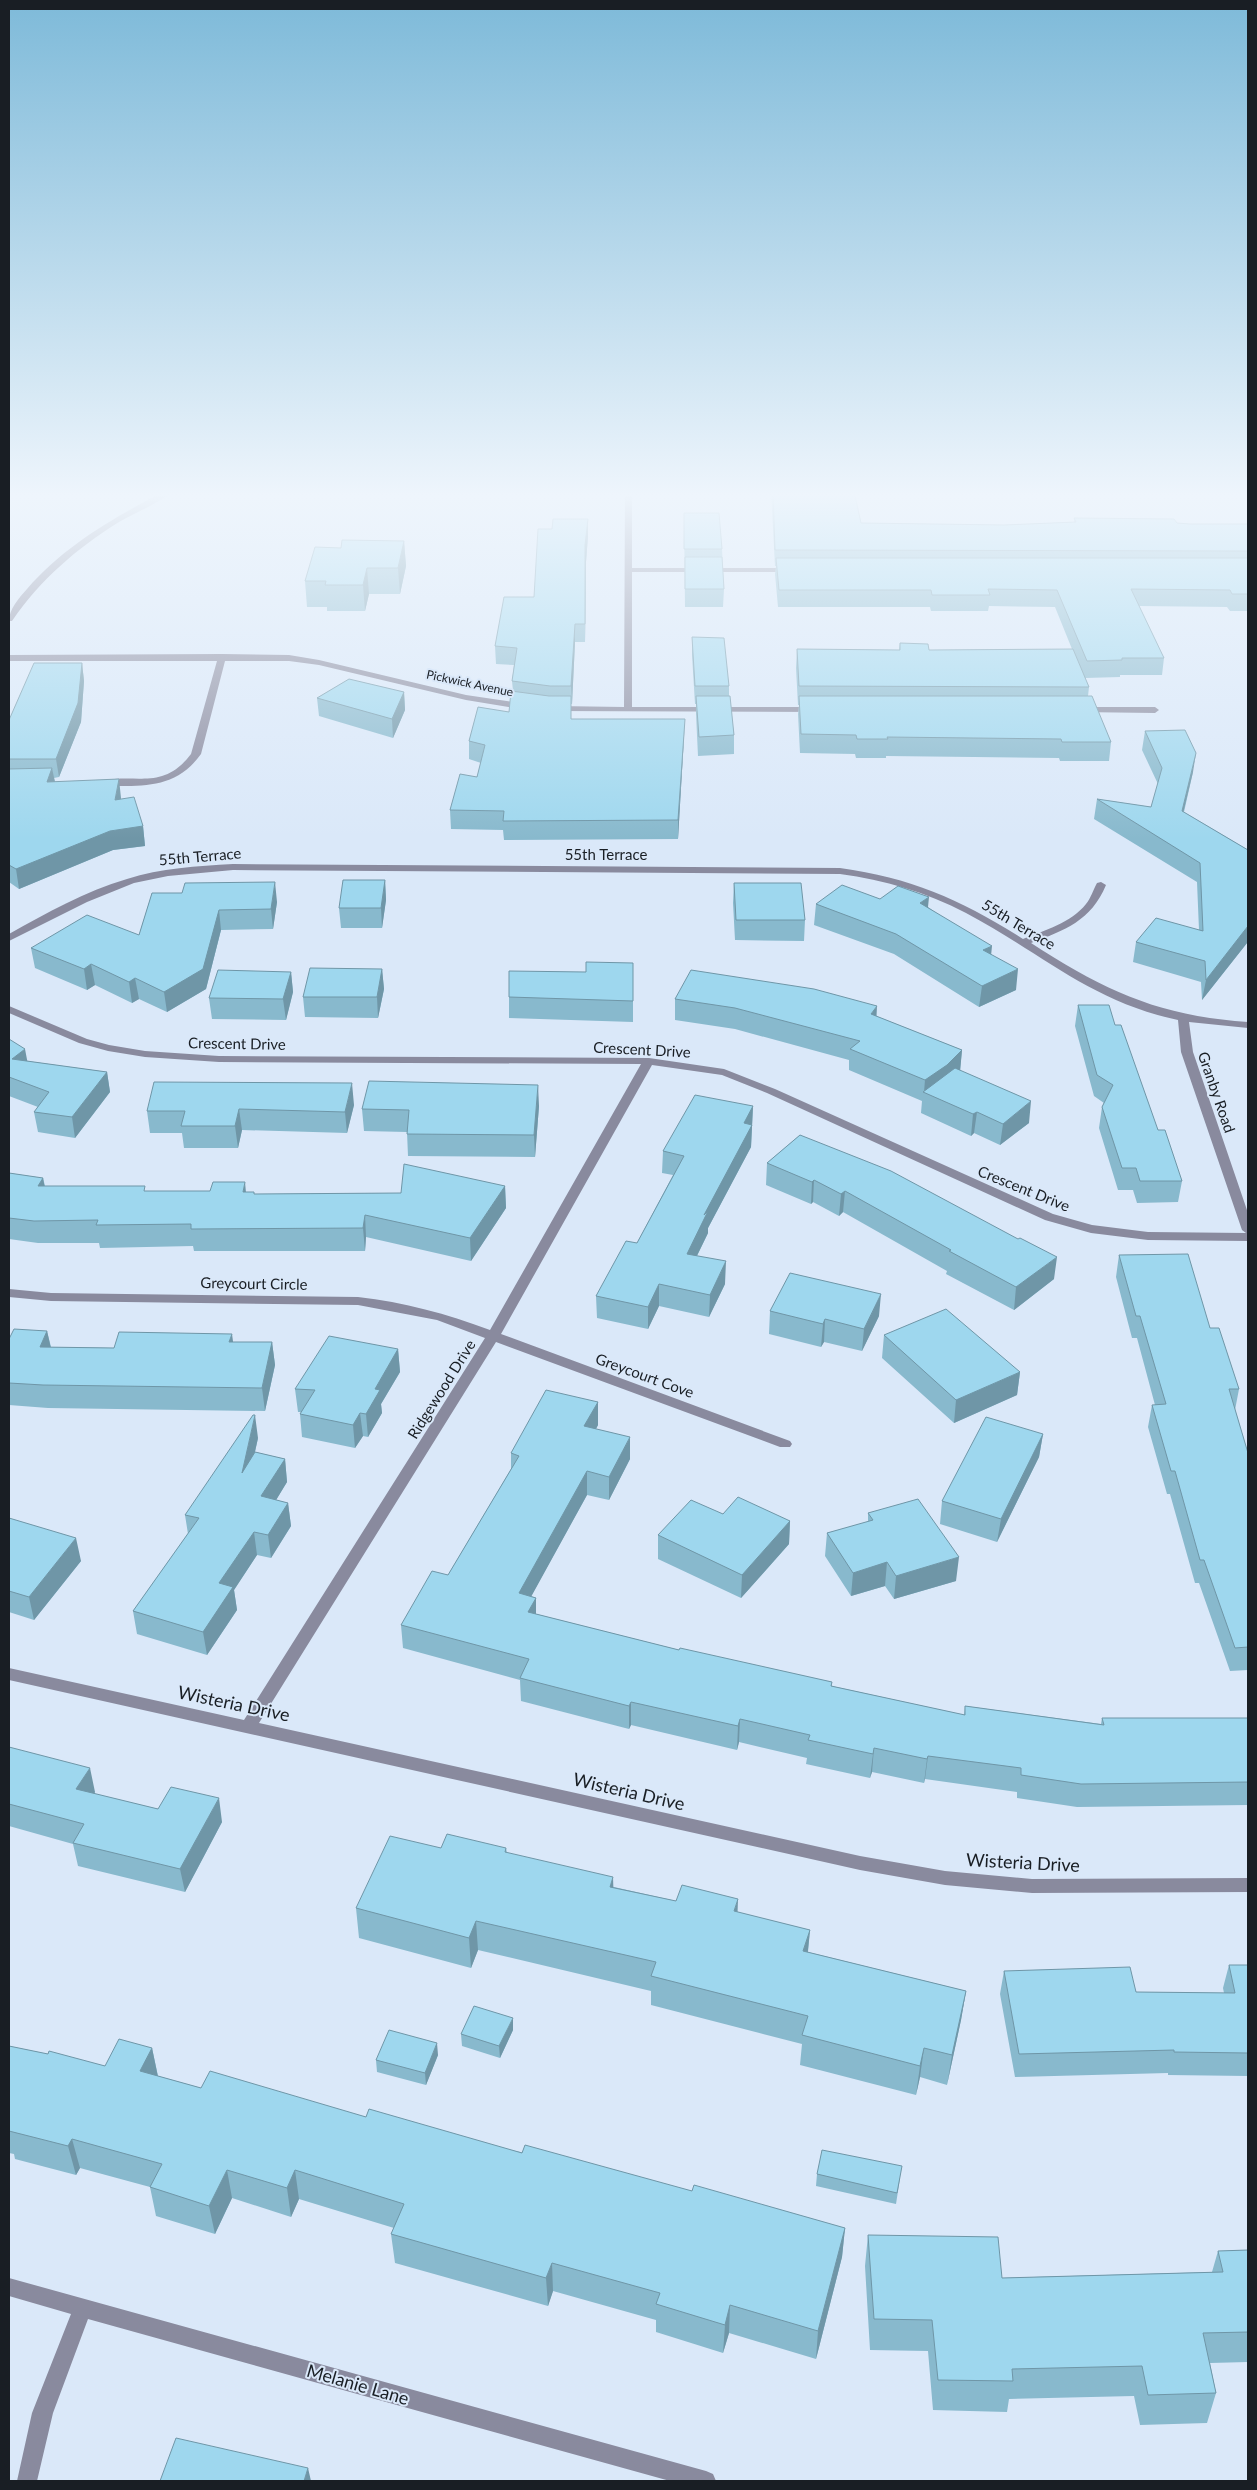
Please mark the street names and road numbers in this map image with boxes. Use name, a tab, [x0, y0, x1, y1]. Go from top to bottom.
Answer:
street label: Pickwick Avenue	[425, 666, 515, 700]
street label: 55th Terrace	[158, 843, 242, 869]
street label: 55th Terrace	[565, 845, 647, 863]
street label: 55th Terrace	[979, 895, 1059, 953]
street label: Crescent Drive	[188, 1033, 286, 1053]
street label: Crescent Drive	[593, 1037, 691, 1061]
street label: Granby Road	[1195, 1049, 1239, 1135]
street label: Crescent Drive	[975, 1161, 1073, 1215]
street label: Greycourt Circle	[200, 1273, 308, 1293]
street label: Ridgewood Drive	[403, 1336, 479, 1442]
street label: Greycourt Cove	[593, 1349, 697, 1401]
street label: Wisteria Drive	[176, 1680, 292, 1726]
street label: Wisteria Drive	[571, 1767, 687, 1815]
street label: Wisteria Drive	[966, 1848, 1080, 1876]
street label: Melanie Lane	[304, 2359, 412, 2409]

